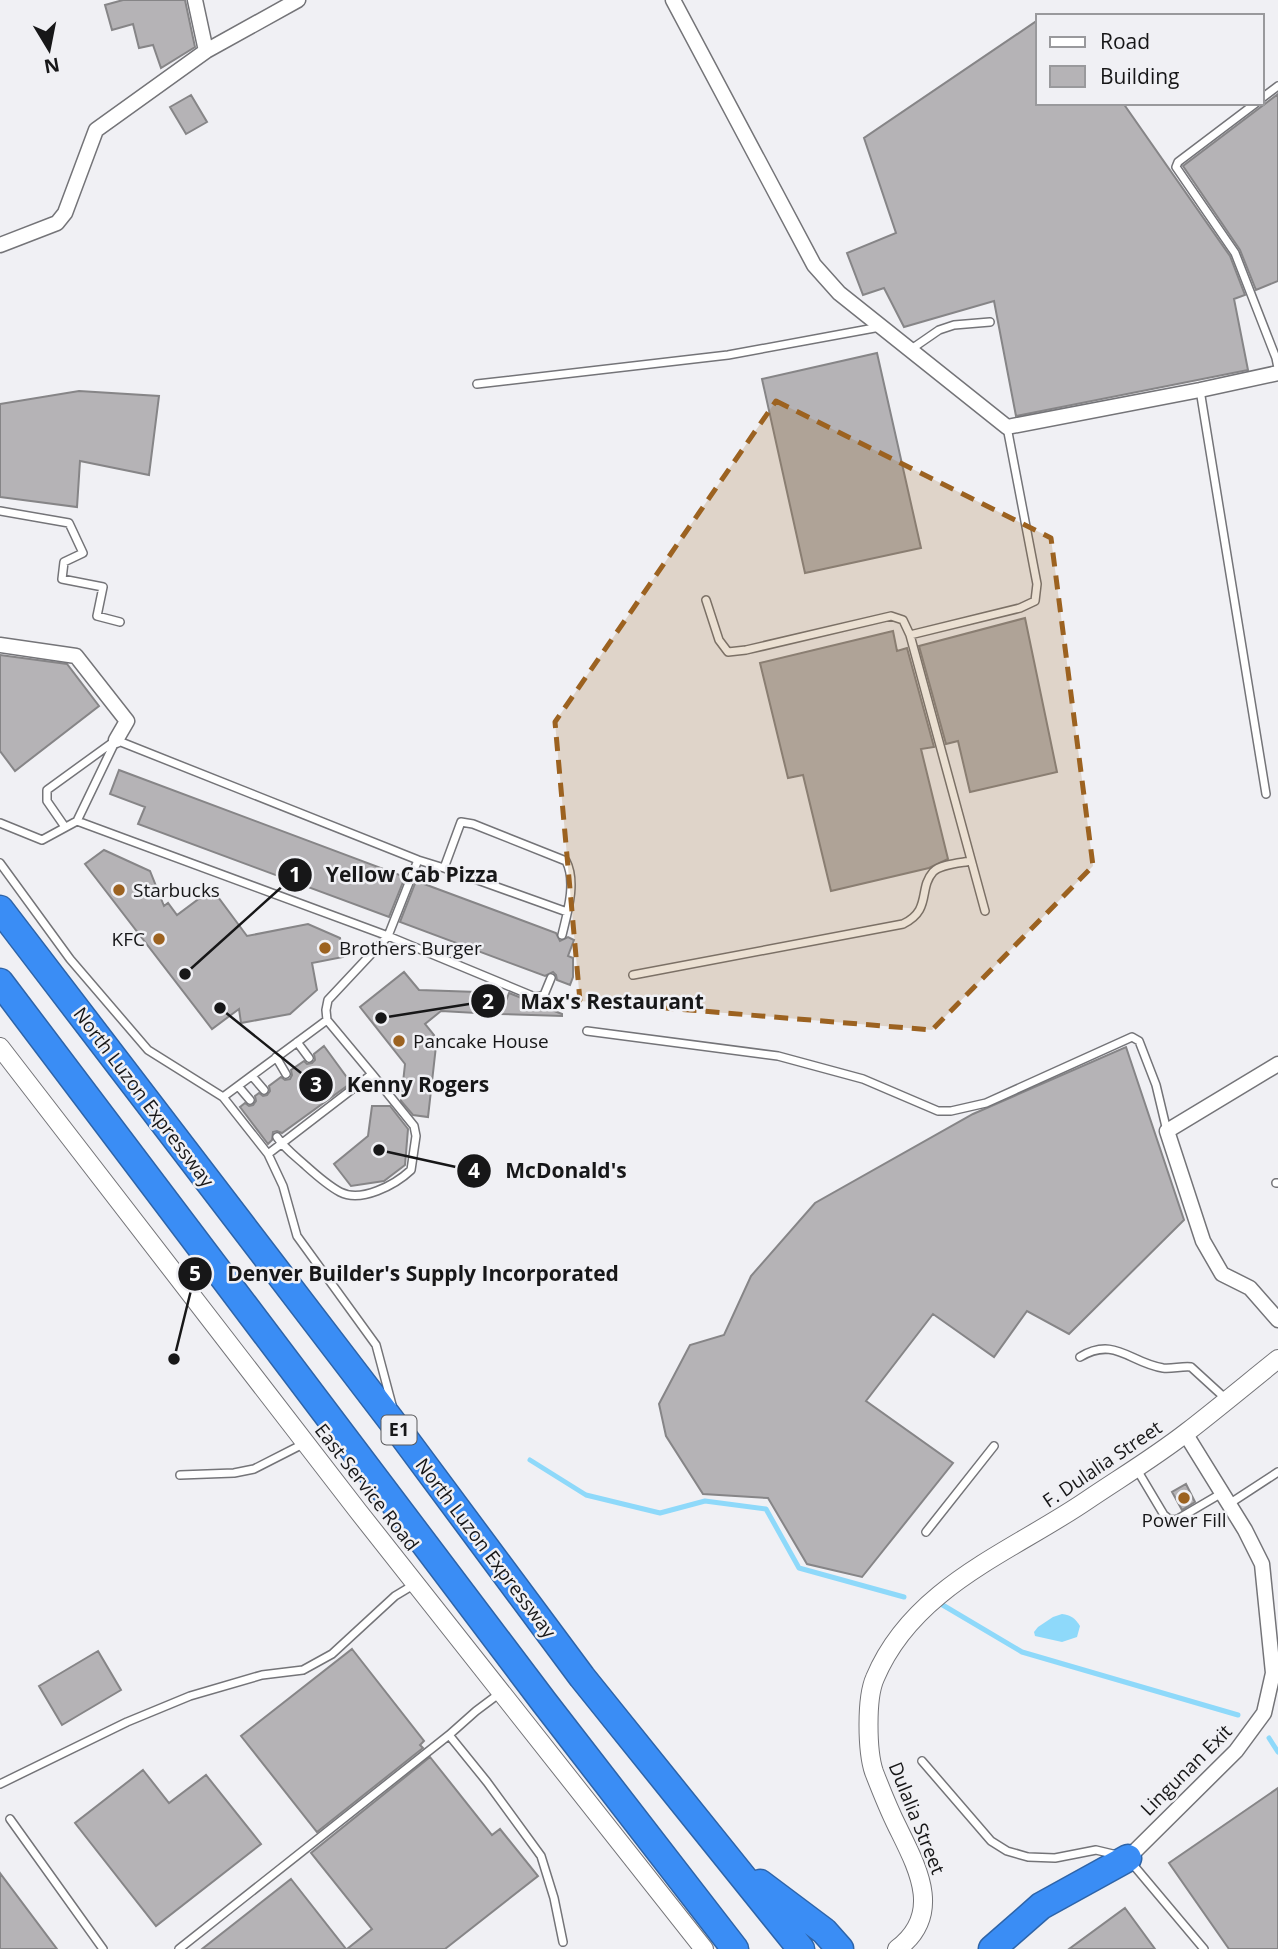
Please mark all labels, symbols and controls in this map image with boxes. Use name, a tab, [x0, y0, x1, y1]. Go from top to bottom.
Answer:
north arrow	[14, 14, 84, 84]
legend	[1036, 14, 1264, 105]
text: Road	[1100, 27, 1150, 55]
text: N	[42, 52, 62, 80]
text: Building	[1100, 62, 1179, 90]
callout: Yellow Cab Pizza	[277, 854, 512, 896]
text: 1	[289, 860, 301, 888]
text: Yellow Cab Pizza	[326, 860, 498, 888]
place label: Starbucks	[133, 877, 220, 903]
marker: Starbucks	[111, 882, 127, 898]
place label: KFC	[112, 926, 145, 952]
marker: KFC	[151, 931, 167, 947]
place label: Brothers Burger	[339, 935, 482, 961]
marker: Brothers Burger	[317, 940, 333, 956]
callout: Max's Restaurant	[471, 980, 717, 1022]
text: 2	[482, 987, 494, 1015]
text: Max's Restaurant	[520, 987, 704, 1015]
street label: North Luzon Expressway	[68, 1002, 221, 1193]
place label: Pancake House	[413, 1028, 549, 1054]
marker: Pancake House	[391, 1033, 407, 1049]
callout: Kenny Rogers	[298, 1064, 504, 1106]
text: 3	[310, 1070, 322, 1098]
text: Kenny Rogers	[347, 1070, 489, 1098]
callout: McDonald's	[456, 1150, 641, 1192]
text: 4	[468, 1156, 480, 1184]
text: McDonald's	[505, 1156, 627, 1184]
callout: Denver Builder's Supply Incorporated	[178, 1253, 632, 1295]
text: 5	[189, 1259, 201, 1287]
text: Denver Builder's Supply Incorporated	[227, 1259, 619, 1287]
street label: F. Dulalia Street	[1037, 1414, 1167, 1514]
road number: E1	[382, 1415, 416, 1444]
street label: East Service Road	[309, 1418, 425, 1556]
street label: North Luzon Expressway	[410, 1453, 563, 1644]
marker: Power Fill	[1176, 1490, 1192, 1506]
place label: Power Fill	[1141, 1507, 1227, 1533]
street label: Lingunan Exit	[1135, 1719, 1237, 1821]
street label: Dulalia Street	[883, 1758, 951, 1878]

